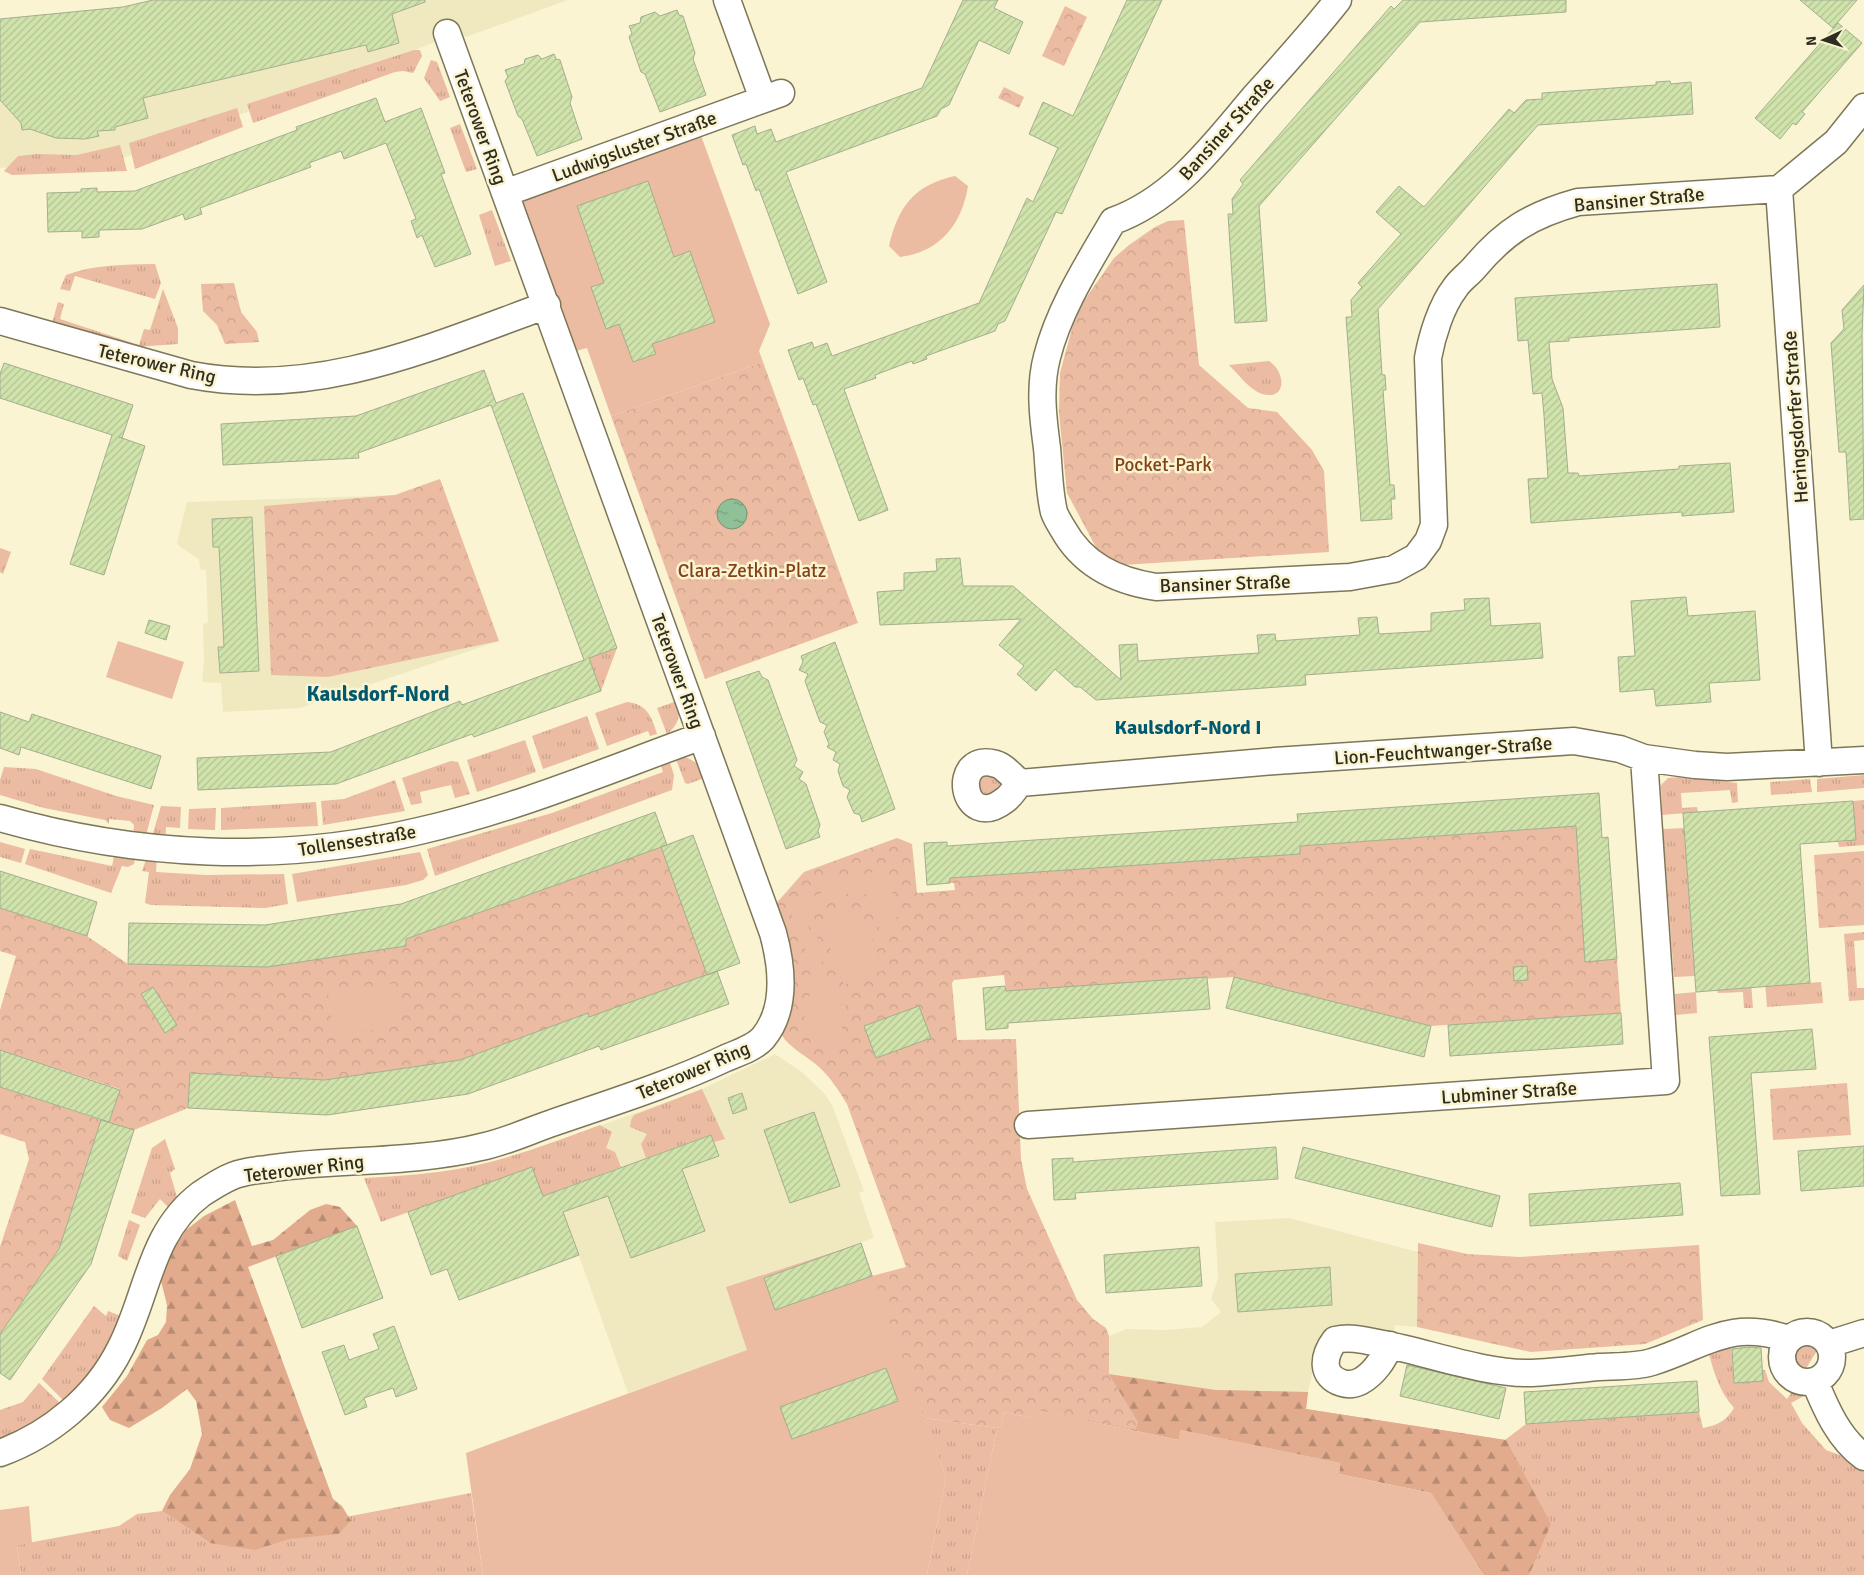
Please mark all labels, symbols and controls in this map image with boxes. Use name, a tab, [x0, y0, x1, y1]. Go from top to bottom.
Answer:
north arrow	[1799, 15, 1849, 65]
text: N	[1803, 35, 1820, 46]
street label: Teterower Ring	[448, 67, 512, 188]
street label: Bansiner Straße	[1174, 72, 1280, 185]
street label: Ludwigsluster Straße	[549, 106, 720, 188]
street label: Bansiner Straße	[1573, 182, 1705, 218]
street label: Heringsdorfer Straße	[1778, 330, 1814, 504]
street label: Teterower Ring	[95, 339, 218, 389]
park label: Pocket-Park	[1114, 453, 1212, 477]
park label: Clara-Zetkin-Platz	[678, 559, 826, 583]
street label: Bansiner Straße	[1159, 570, 1291, 598]
street label: Teterower Ring	[645, 611, 709, 732]
district label: Kaulsdorf-Nord	[306, 681, 450, 707]
district label: Kaulsdorf-Nord I	[1115, 715, 1261, 740]
street label: Lion-Feuchtwanger-Straße	[1333, 731, 1553, 771]
street label: Tollensestraße	[297, 820, 418, 862]
street label: Teterower Ring	[633, 1036, 754, 1106]
street label: Lubminer Straße	[1440, 1076, 1578, 1110]
street label: Teterower Ring	[243, 1150, 365, 1188]

